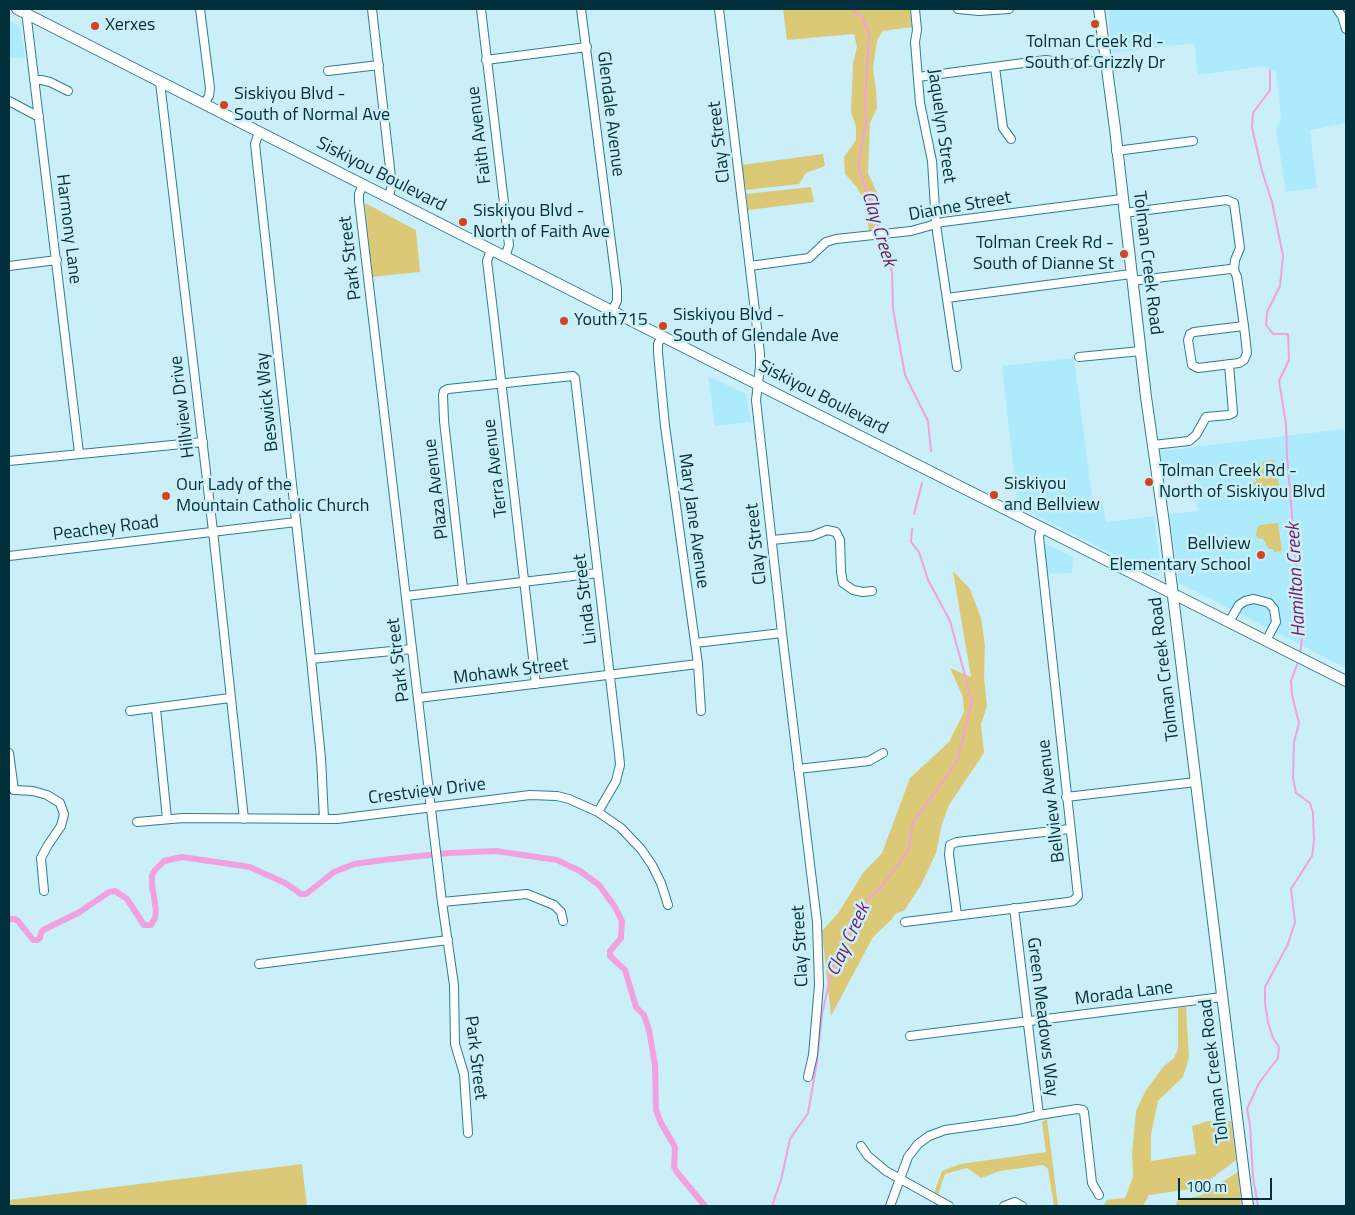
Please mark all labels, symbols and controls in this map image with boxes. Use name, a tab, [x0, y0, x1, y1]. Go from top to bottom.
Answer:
place label: Xerxes	[105, 15, 155, 37]
marker: Tolman Creek Rd - South of Grizzly Dr	[1089, 18, 1101, 30]
marker: Xerxes	[89, 20, 101, 32]
place label: Tolman Creek Rd - South of Grizzly Dr	[1025, 32, 1165, 74]
street label: Glendale Avenue	[592, 50, 628, 178]
street label: Jaquelyn Street	[922, 67, 960, 185]
place label: Siskiyou Blvd - South of Normal Ave	[234, 84, 390, 126]
street label: Faith Avenue	[463, 85, 497, 185]
marker: Siskiyou Blvd - South of Normal Ave	[218, 99, 230, 111]
street label: Clay Street	[704, 100, 736, 184]
street label: Siskiyou Boulevard	[313, 133, 449, 217]
street label: Harmony Lane	[51, 173, 85, 285]
street label: Dianne Street	[907, 187, 1013, 227]
water label: Clay Creek	[856, 189, 900, 269]
street label: Tolman Creek Road	[1127, 190, 1167, 336]
place label: Siskiyou Blvd - North of Faith Ave	[473, 201, 610, 243]
street label: Park Street	[335, 215, 367, 301]
marker: Siskiyou Blvd - North of Faith Ave	[457, 216, 469, 228]
place label: Tolman Creek Rd - South of Dianne St	[973, 233, 1114, 276]
marker: Tolman Creek Rd - South of Dianne St	[1118, 248, 1130, 260]
place label: Siskiyou Blvd - South of Glendale Ave	[673, 305, 839, 348]
place label: Youth715	[574, 310, 648, 332]
marker: Youth715	[558, 315, 570, 327]
marker: Siskiyou Blvd - South of Glendale Ave	[657, 320, 669, 332]
street label: Beswick Way	[252, 351, 284, 453]
street label: Hillview Drive	[166, 355, 200, 459]
street label: Siskiyou Boulevard	[755, 356, 891, 440]
street label: Terra Avenue	[479, 418, 513, 518]
street label: Plaza Avenue	[420, 437, 454, 541]
street label: Mary Jane Avenue	[673, 452, 713, 590]
place label: Tolman Creek Rd - North of Siskiyou Blvd	[1159, 461, 1326, 504]
place label: Siskiyou and Bellview	[1004, 474, 1100, 516]
place label: Our Lady of the Mountain Catholic Church	[176, 475, 369, 518]
marker: Tolman Creek Rd - North of Siskiyou Blvd	[1143, 476, 1155, 488]
marker: Siskiyou and Bellview	[988, 489, 1000, 501]
marker: Our Lady of the Mountain Catholic Church	[160, 490, 172, 502]
street label: Clay Street	[742, 502, 772, 586]
street label: Peachey Road	[52, 512, 160, 546]
water label: Hamilton Creek	[1283, 522, 1311, 638]
place label: Bellview Elementary School	[1109, 534, 1251, 576]
marker: Bellview Elementary School	[1255, 549, 1267, 561]
street label: Linda Street	[570, 552, 602, 646]
street label: Tolman Creek Road	[1145, 596, 1185, 742]
street label: Park Street	[383, 617, 415, 703]
street label: Mohawk Street	[452, 654, 570, 690]
street label: Bellview Avenue	[1034, 738, 1070, 864]
street label: Crestview Drive	[367, 774, 487, 810]
water label: Clay Creek	[822, 900, 876, 980]
street label: Clay Street	[788, 905, 814, 987]
street label: Green Meadows Way	[1022, 936, 1062, 1098]
street label: Morada Lane	[1074, 977, 1174, 1011]
street label: Tolman Creek Road	[1195, 998, 1235, 1144]
street label: Park Street	[459, 1015, 491, 1101]
scale bar	[1180, 1168, 1274, 1200]
text: 100 m	[1186, 1175, 1227, 1198]

